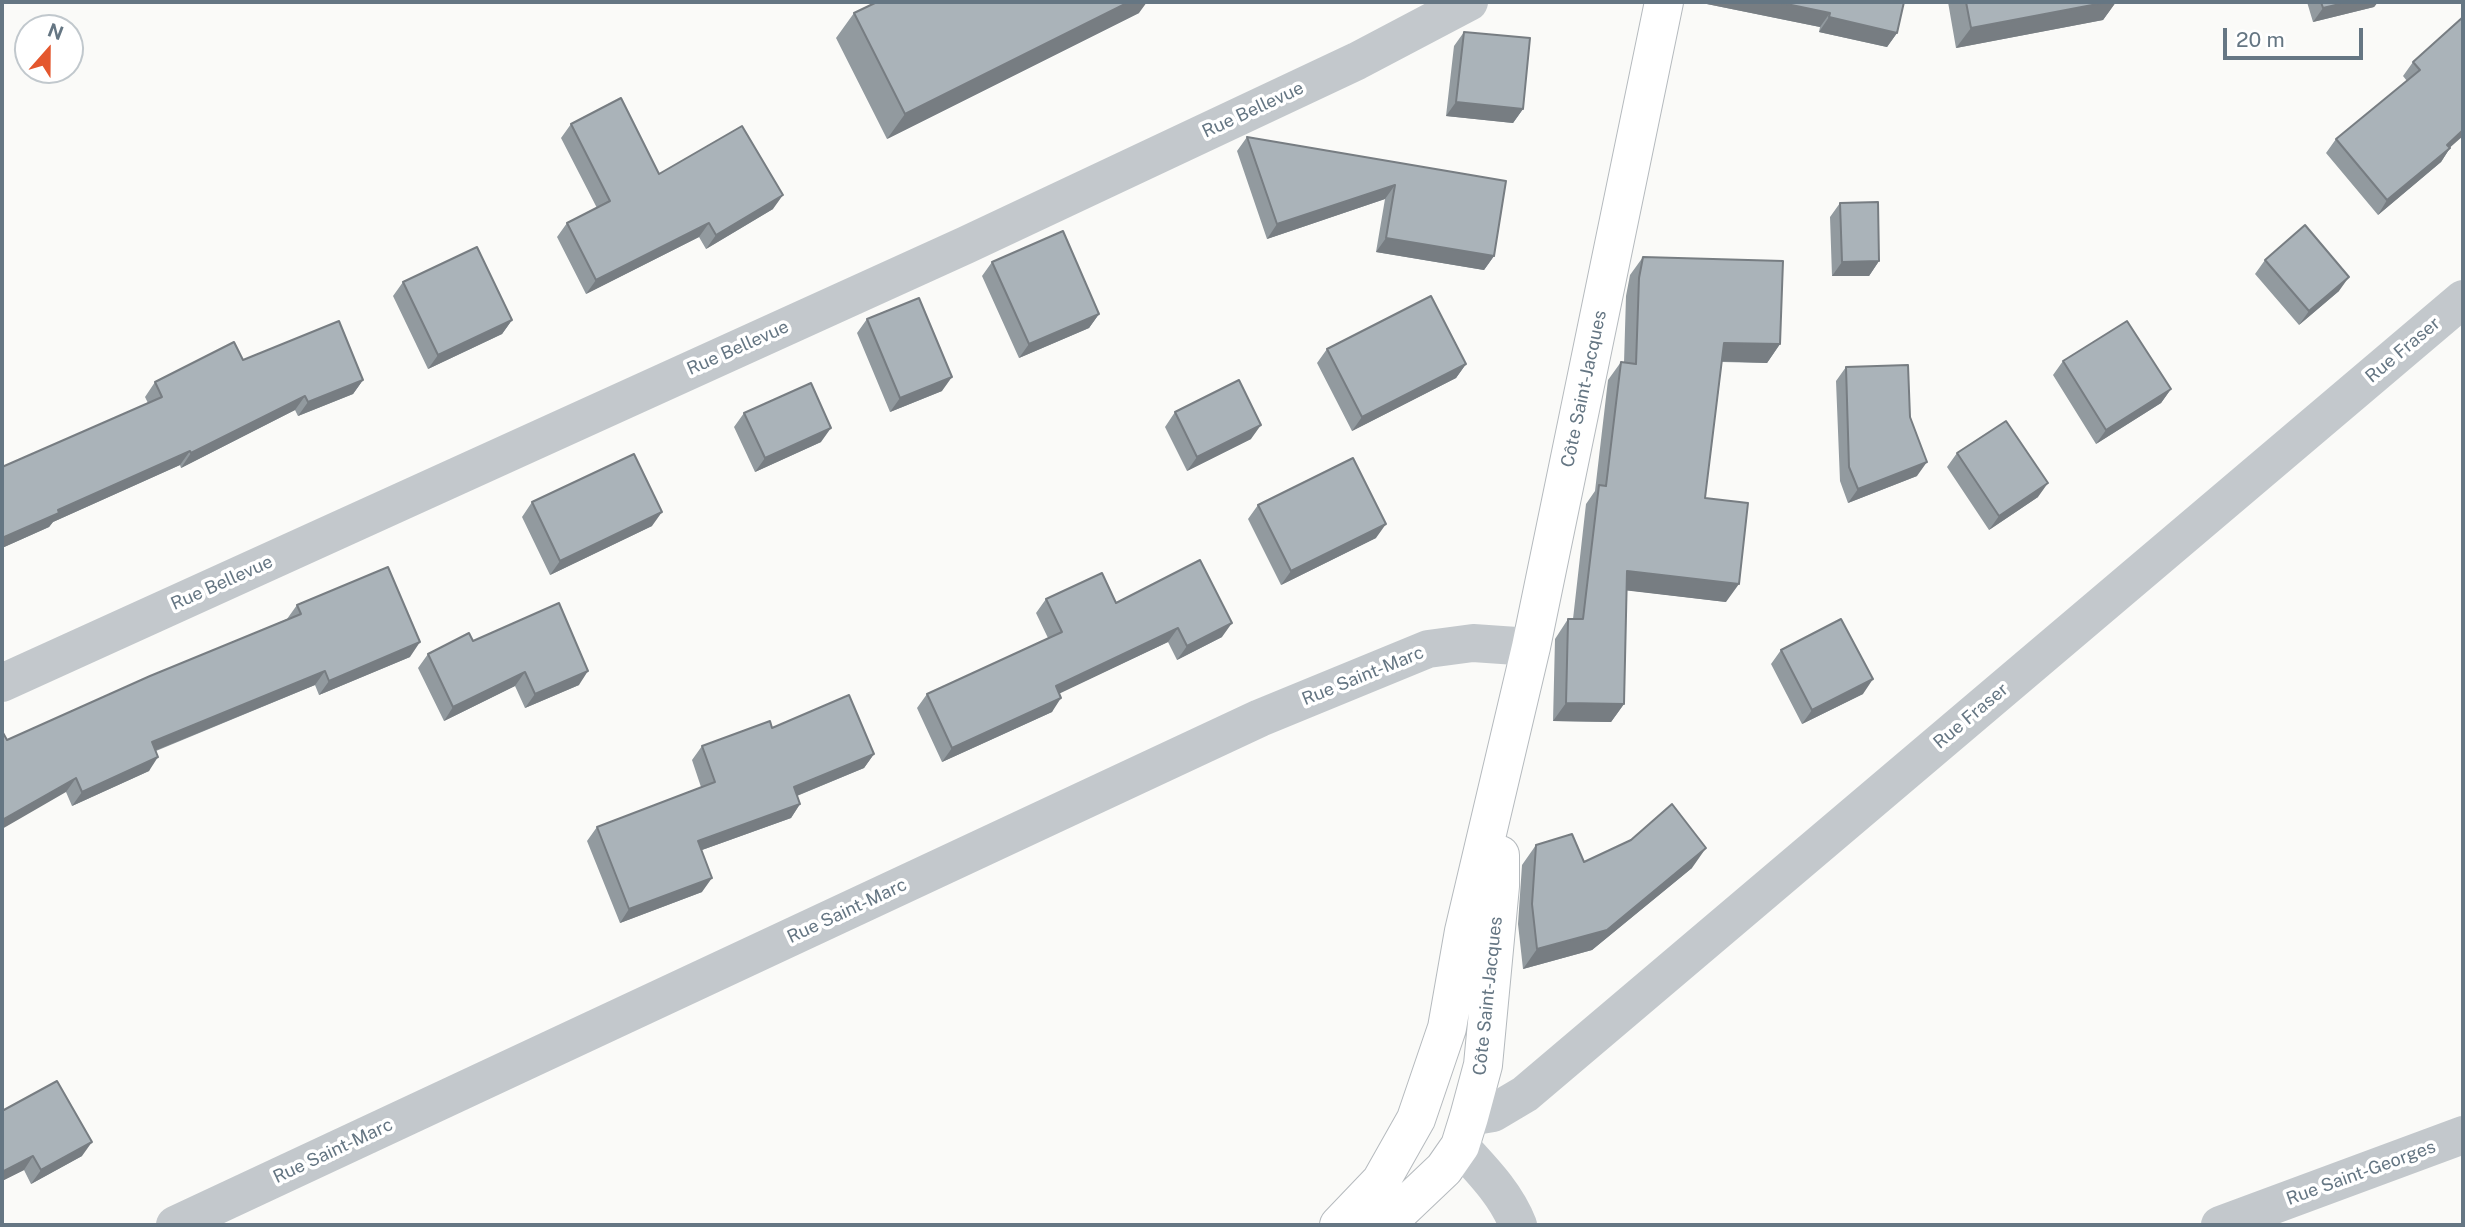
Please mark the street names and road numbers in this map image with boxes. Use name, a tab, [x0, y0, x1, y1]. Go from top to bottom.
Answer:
street label: Rue Bellevue	[1199, 77, 1307, 143]
street label: Côte Saint-Jacques	[1557, 309, 1611, 469]
street label: Rue Fraser	[2361, 313, 2445, 387]
street label: Rue Bellevue	[684, 316, 792, 380]
street label: Rue Bellevue	[168, 551, 276, 615]
street label: Rue Saint-Marc	[1299, 642, 1427, 710]
street label: Rue Fraser	[1929, 679, 2013, 753]
street label: Rue Saint-Marc	[784, 874, 910, 948]
street label: Côte Saint-Jacques	[1469, 915, 1507, 1077]
street label: Rue Saint-Marc	[270, 1114, 396, 1188]
street label: Rue Saint-Georges	[2283, 1136, 2439, 1210]

